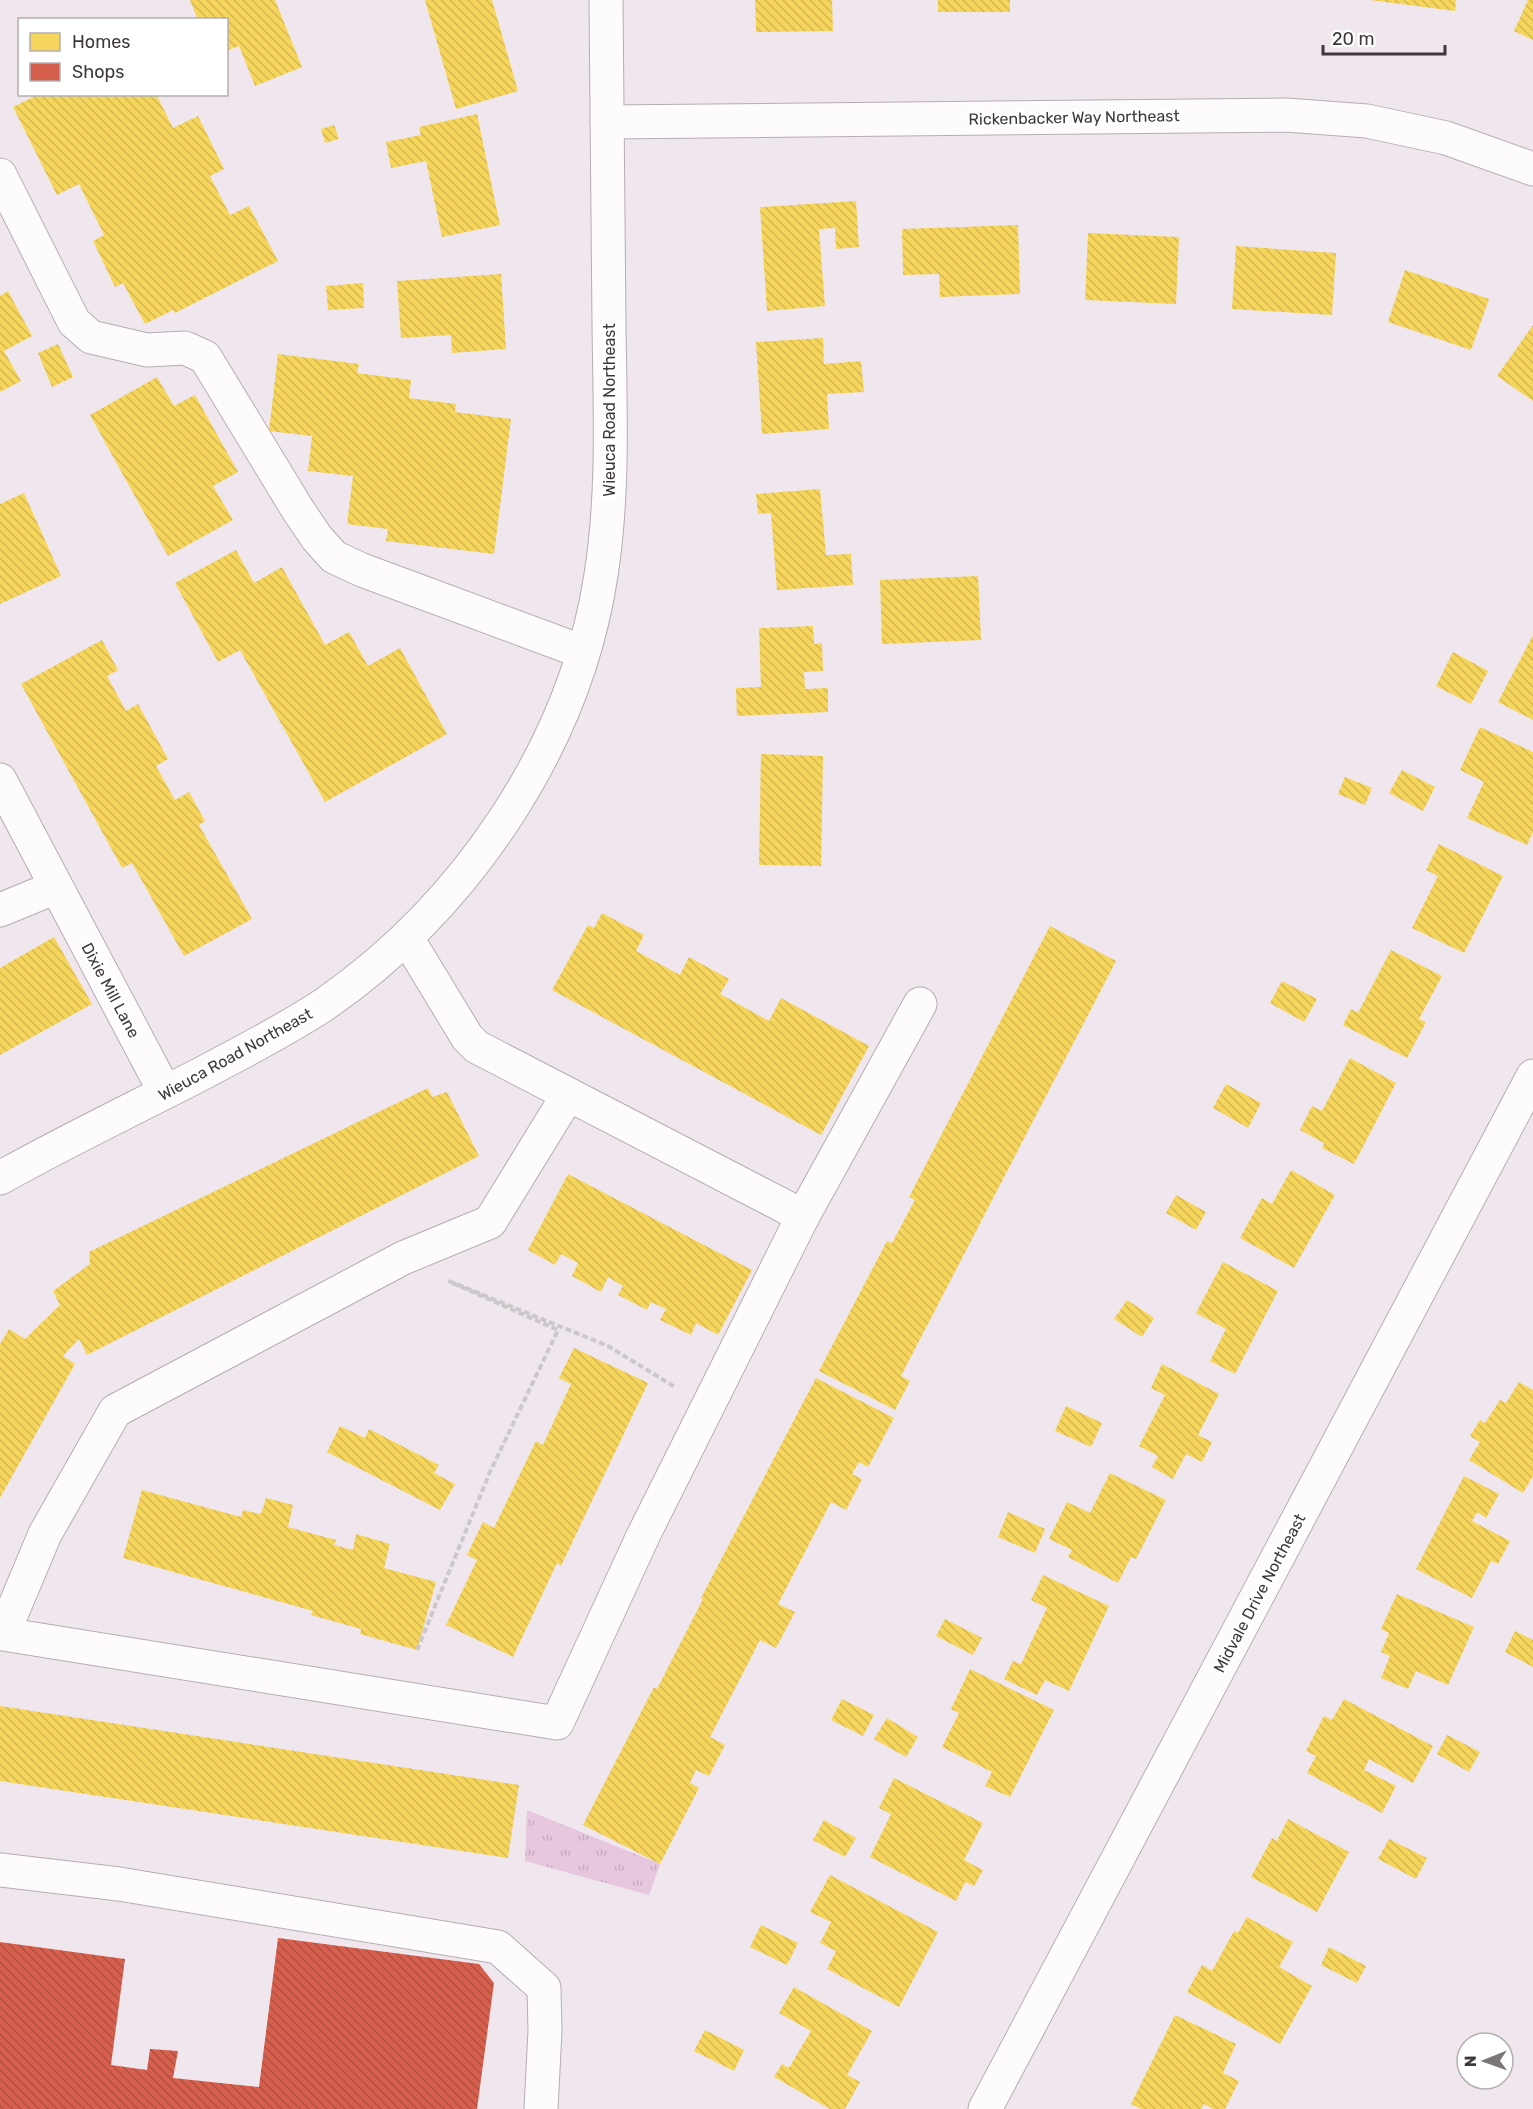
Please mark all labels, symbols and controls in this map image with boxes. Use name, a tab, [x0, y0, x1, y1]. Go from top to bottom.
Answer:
legend	[18, 18, 228, 96]
scale bar	[1323, 18, 1444, 56]
text: 20 m	[1332, 28, 1374, 50]
text: Homes	[72, 31, 130, 53]
text: Shops	[72, 61, 124, 83]
street label: Rickenbacker Way Northeast	[968, 106, 1180, 129]
street label: Wieuca Road Northeast	[600, 323, 619, 497]
street label: Dixie Mill Lane	[78, 939, 144, 1041]
street label: Wieuca Road Northeast	[155, 1004, 316, 1105]
street label: Midvale Drive Northeast	[1209, 1511, 1309, 1676]
north arrow	[1455, 2031, 1515, 2091]
text: N	[1461, 2055, 1480, 2067]

